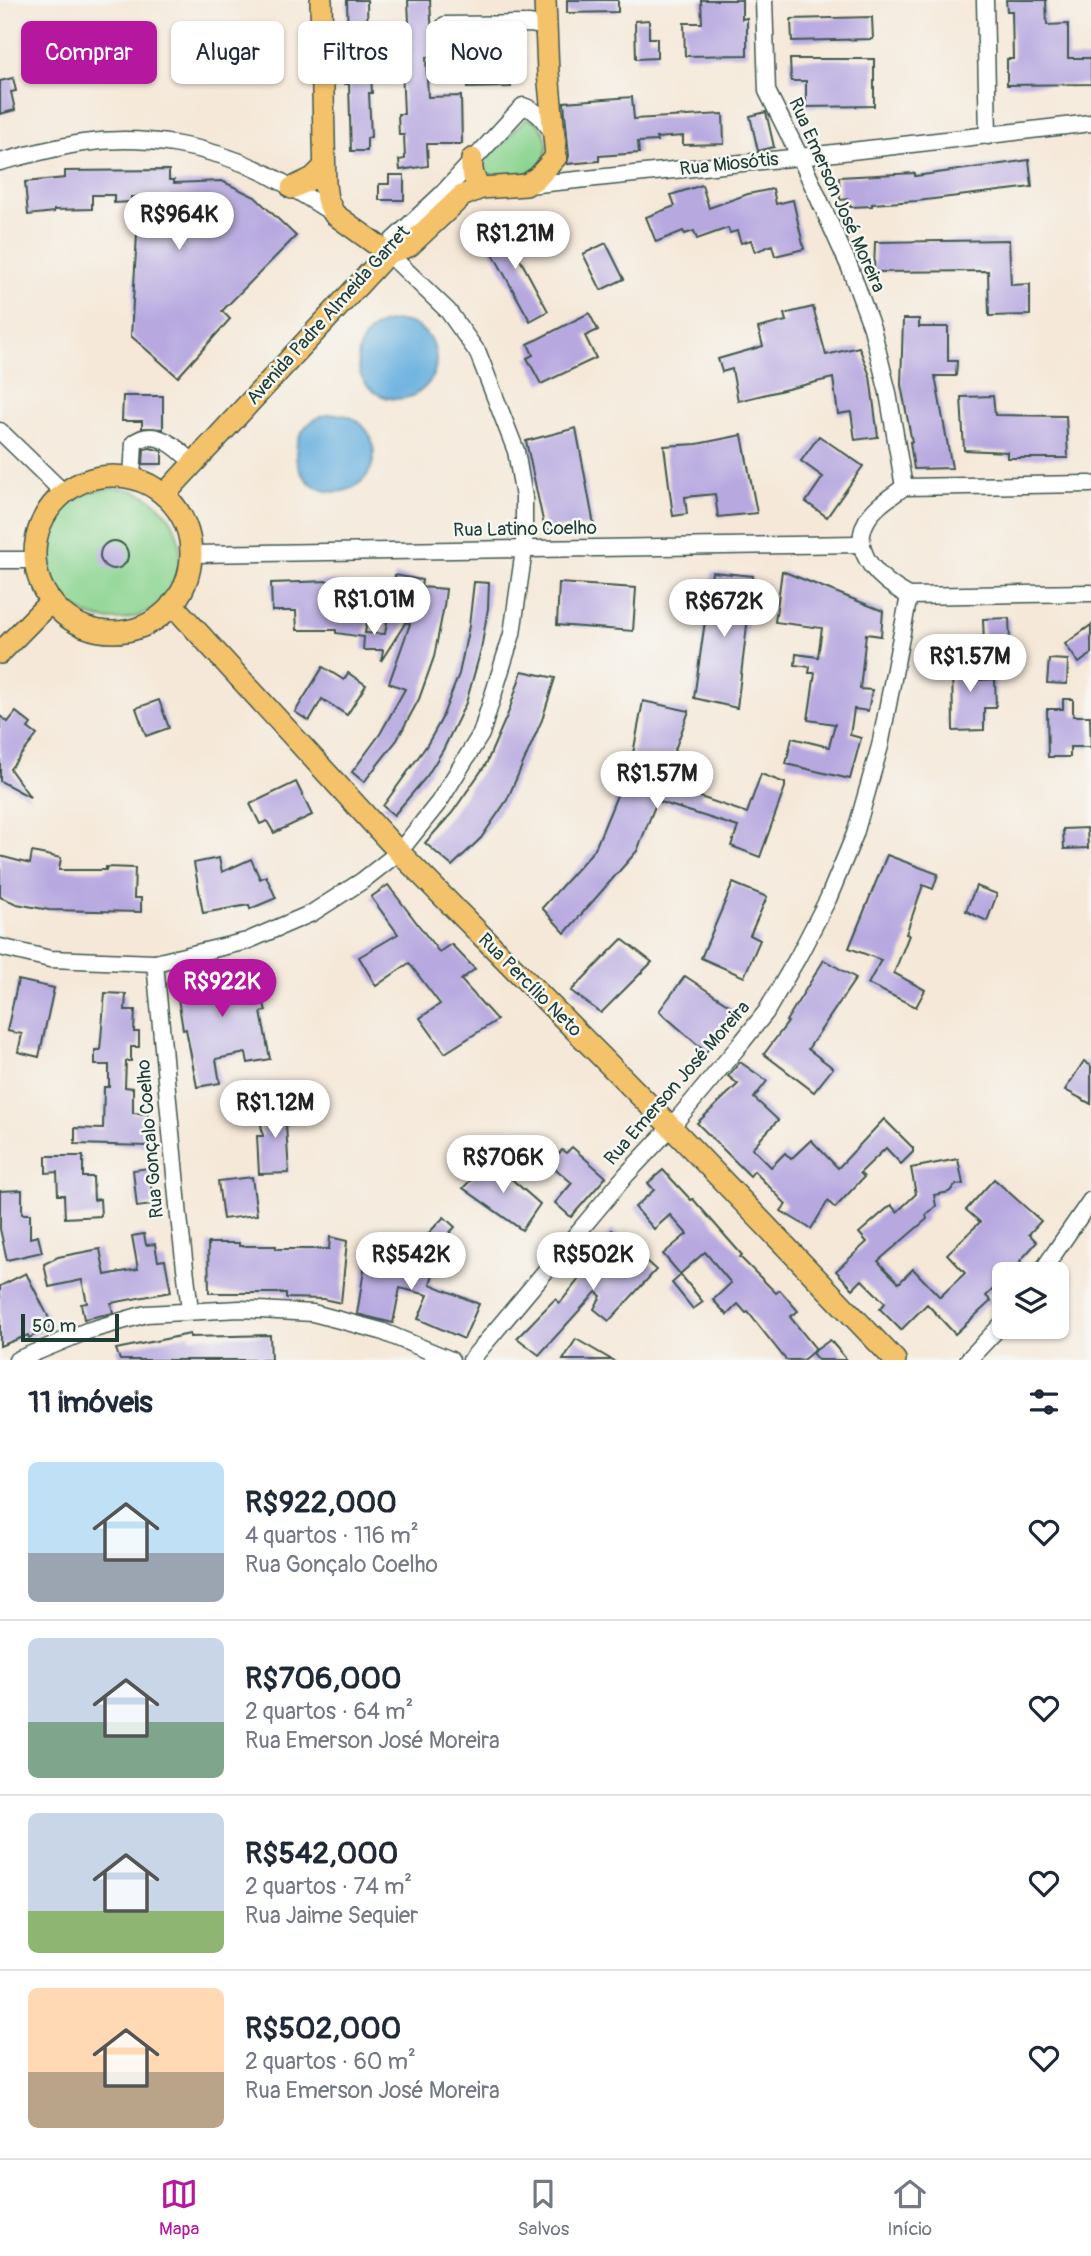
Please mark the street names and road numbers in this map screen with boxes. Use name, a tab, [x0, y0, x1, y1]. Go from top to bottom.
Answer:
street label: Rua Emerson José Moreira	[783, 94, 891, 296]
street label: Rua Miosótis	[678, 147, 780, 181]
street label: Avenida Padre Almeida Garret	[241, 220, 415, 410]
street label: Rua Latino Coelho	[453, 516, 597, 542]
street label: Rua Percílio Neto	[473, 928, 587, 1042]
street label: Rua Emerson José Moreira	[599, 996, 755, 1170]
street label: Rua Gonçalo Coelho	[131, 1059, 169, 1219]

